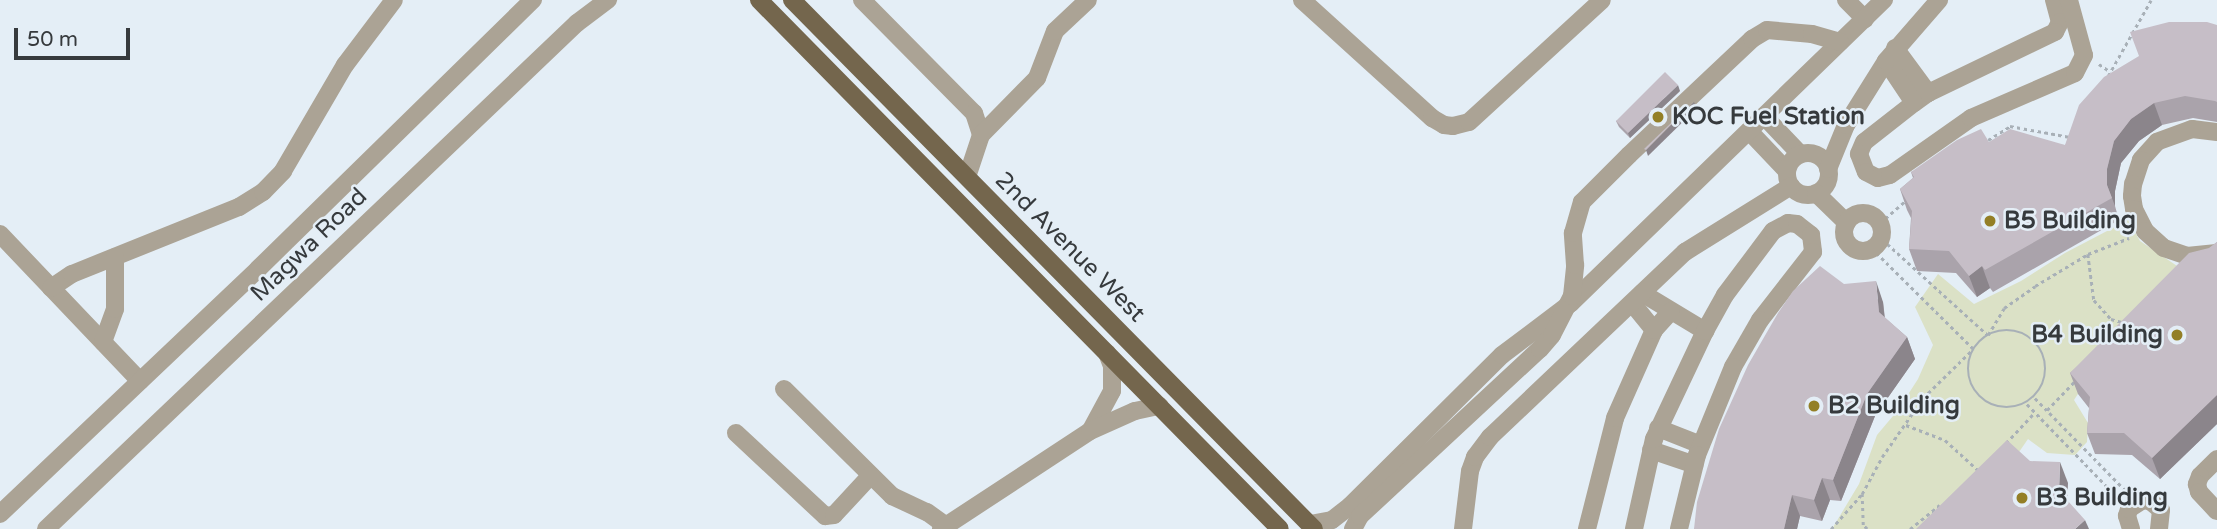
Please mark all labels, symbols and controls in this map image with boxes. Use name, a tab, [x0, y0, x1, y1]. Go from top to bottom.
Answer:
scale bar	[18, 14, 133, 58]
text: 50 m	[27, 27, 78, 52]
place label: KOC Fuel Station	[1672, 103, 1865, 131]
marker: KOC Fuel Station	[1650, 109, 1666, 125]
street label: 2nd Avenue West	[989, 166, 1151, 328]
street label: Magwa Road	[245, 182, 373, 308]
place label: B5 Building	[2004, 207, 2136, 235]
marker: B5 Building	[1982, 213, 1998, 229]
place label: B4 Building	[2031, 321, 2163, 349]
marker: B4 Building	[2169, 327, 2185, 343]
place label: B2 Building	[1828, 392, 1960, 420]
marker: B2 Building	[1806, 398, 1822, 414]
place label: B3 Building	[2036, 484, 2168, 512]
marker: B3 Building	[2014, 490, 2030, 506]

